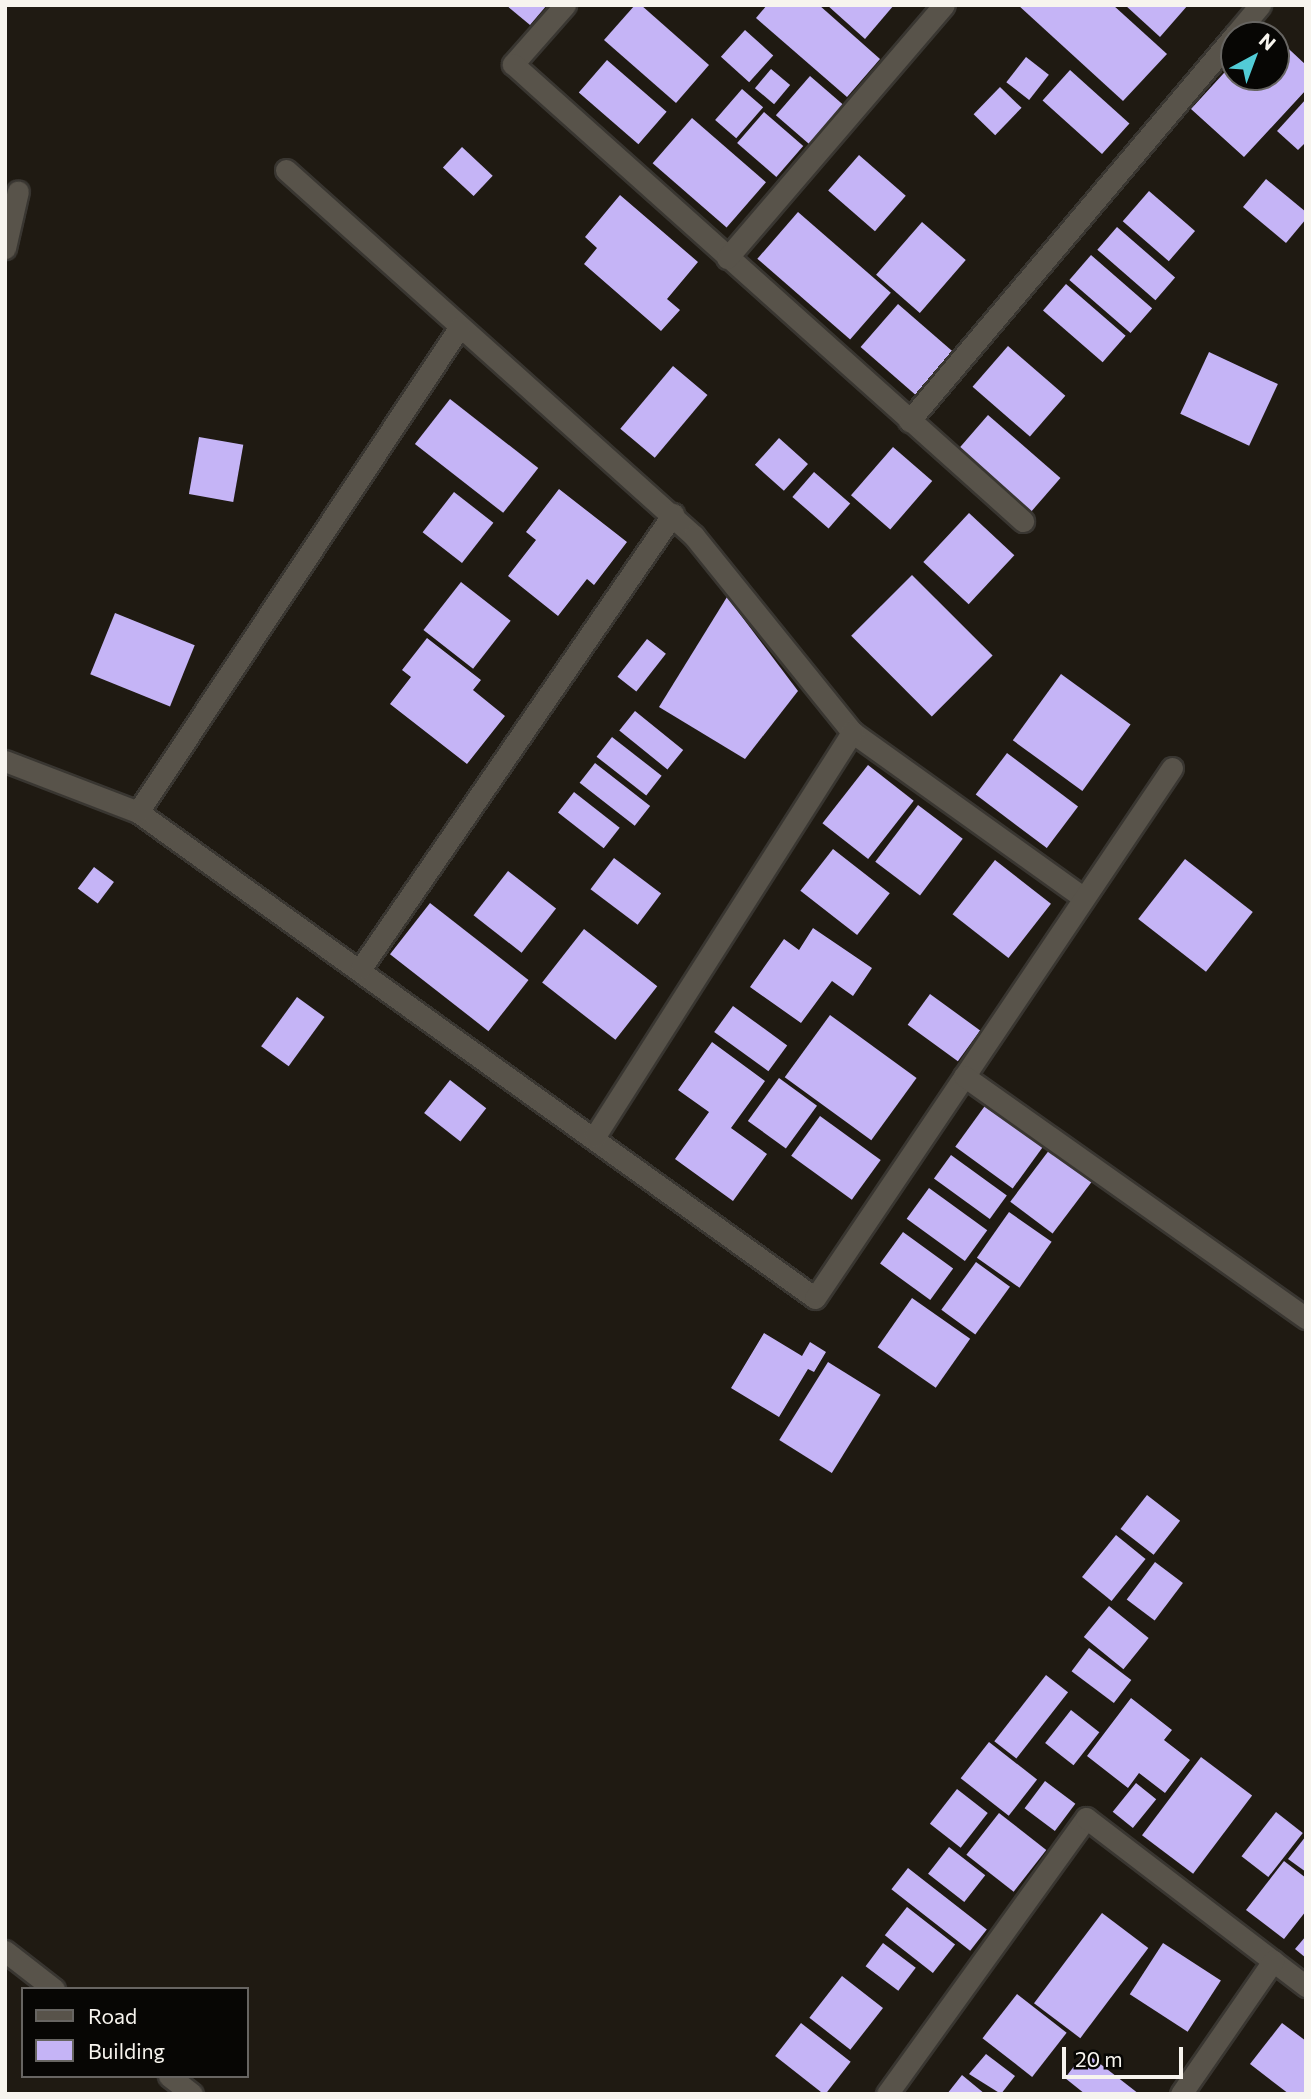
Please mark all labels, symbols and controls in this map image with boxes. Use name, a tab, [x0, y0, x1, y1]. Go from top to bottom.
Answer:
north arrow	[1220, 21, 1290, 91]
text: N	[1255, 28, 1281, 55]
legend	[21, 1987, 248, 2078]
text: Road	[88, 2003, 137, 2028]
scale bar	[1066, 2032, 1187, 2076]
text: Building	[88, 2038, 165, 2063]
text: 20 m	[1075, 2046, 1123, 2071]

